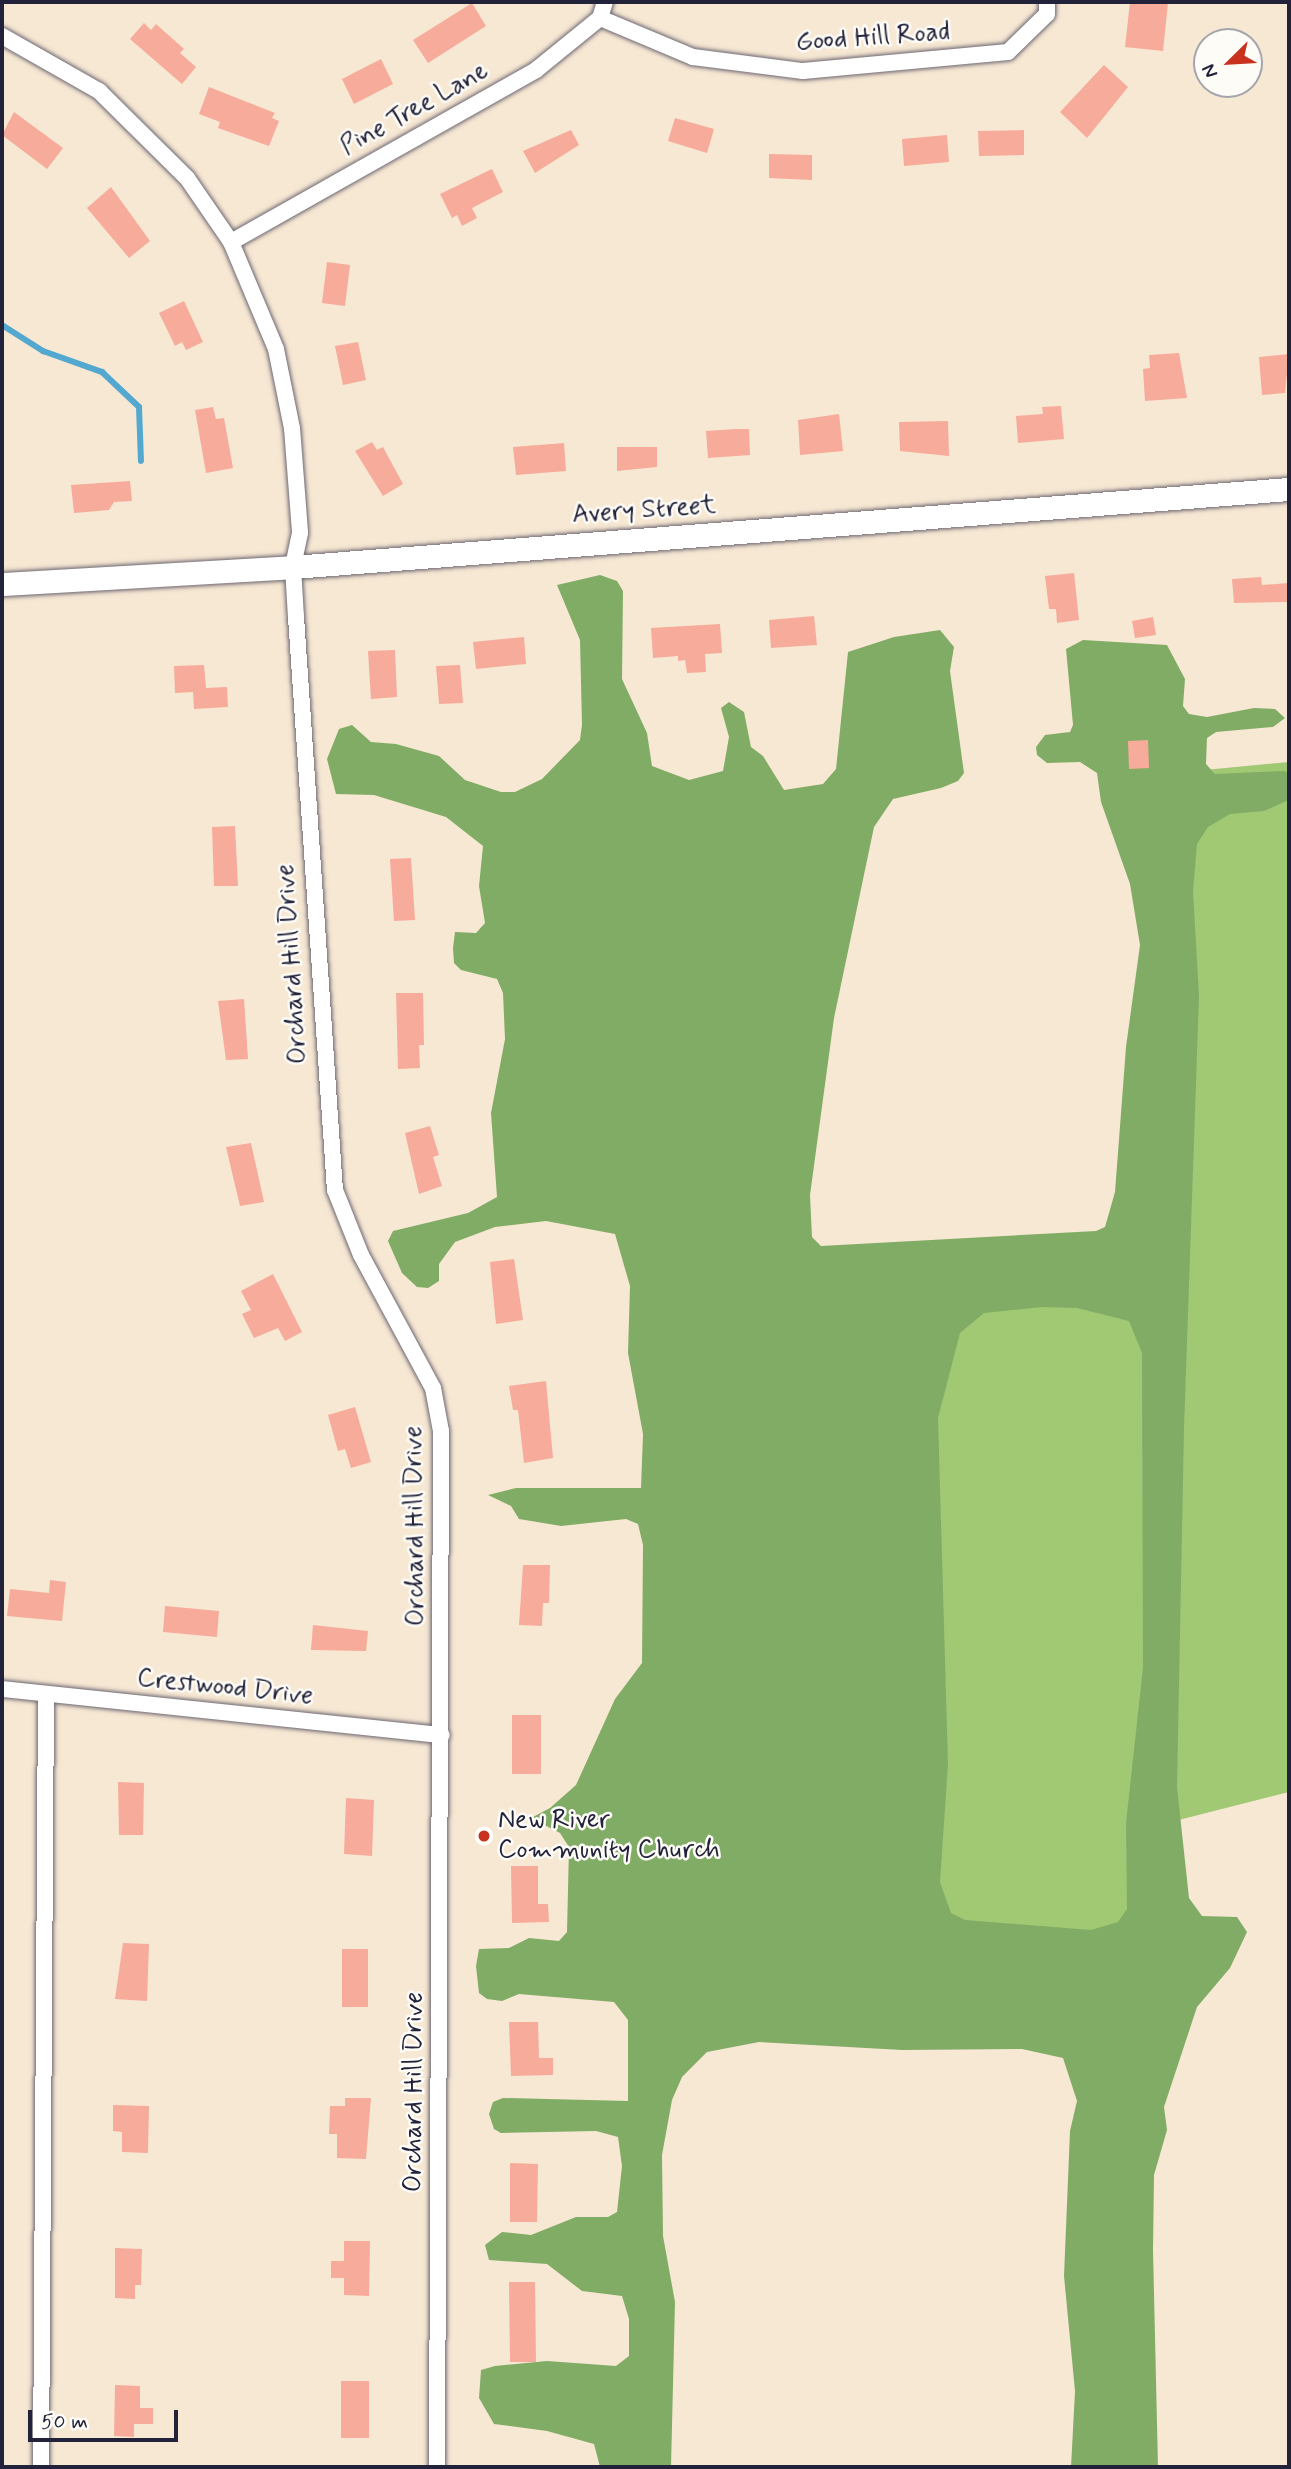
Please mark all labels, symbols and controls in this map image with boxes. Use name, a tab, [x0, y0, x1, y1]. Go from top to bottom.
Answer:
street label: Good Hill Road	[796, 17, 950, 59]
north arrow	[1193, 28, 1263, 98]
street label: Pine Tree Lane	[337, 57, 493, 163]
text: N	[1196, 60, 1224, 82]
street label: Avery Street	[571, 490, 717, 532]
street label: Orchard Hill Drive	[271, 865, 315, 1063]
street label: Orchard Hill Drive	[399, 1427, 433, 1625]
street label: Crestwood Drive	[137, 1663, 313, 1713]
place label: New River Community Church	[498, 1805, 720, 1867]
marker: New River Community Church	[476, 1828, 492, 1844]
street label: Orchard Hill Drive	[399, 1994, 431, 2190]
scale bar	[32, 2396, 182, 2440]
text: 50 m	[41, 2408, 88, 2436]

